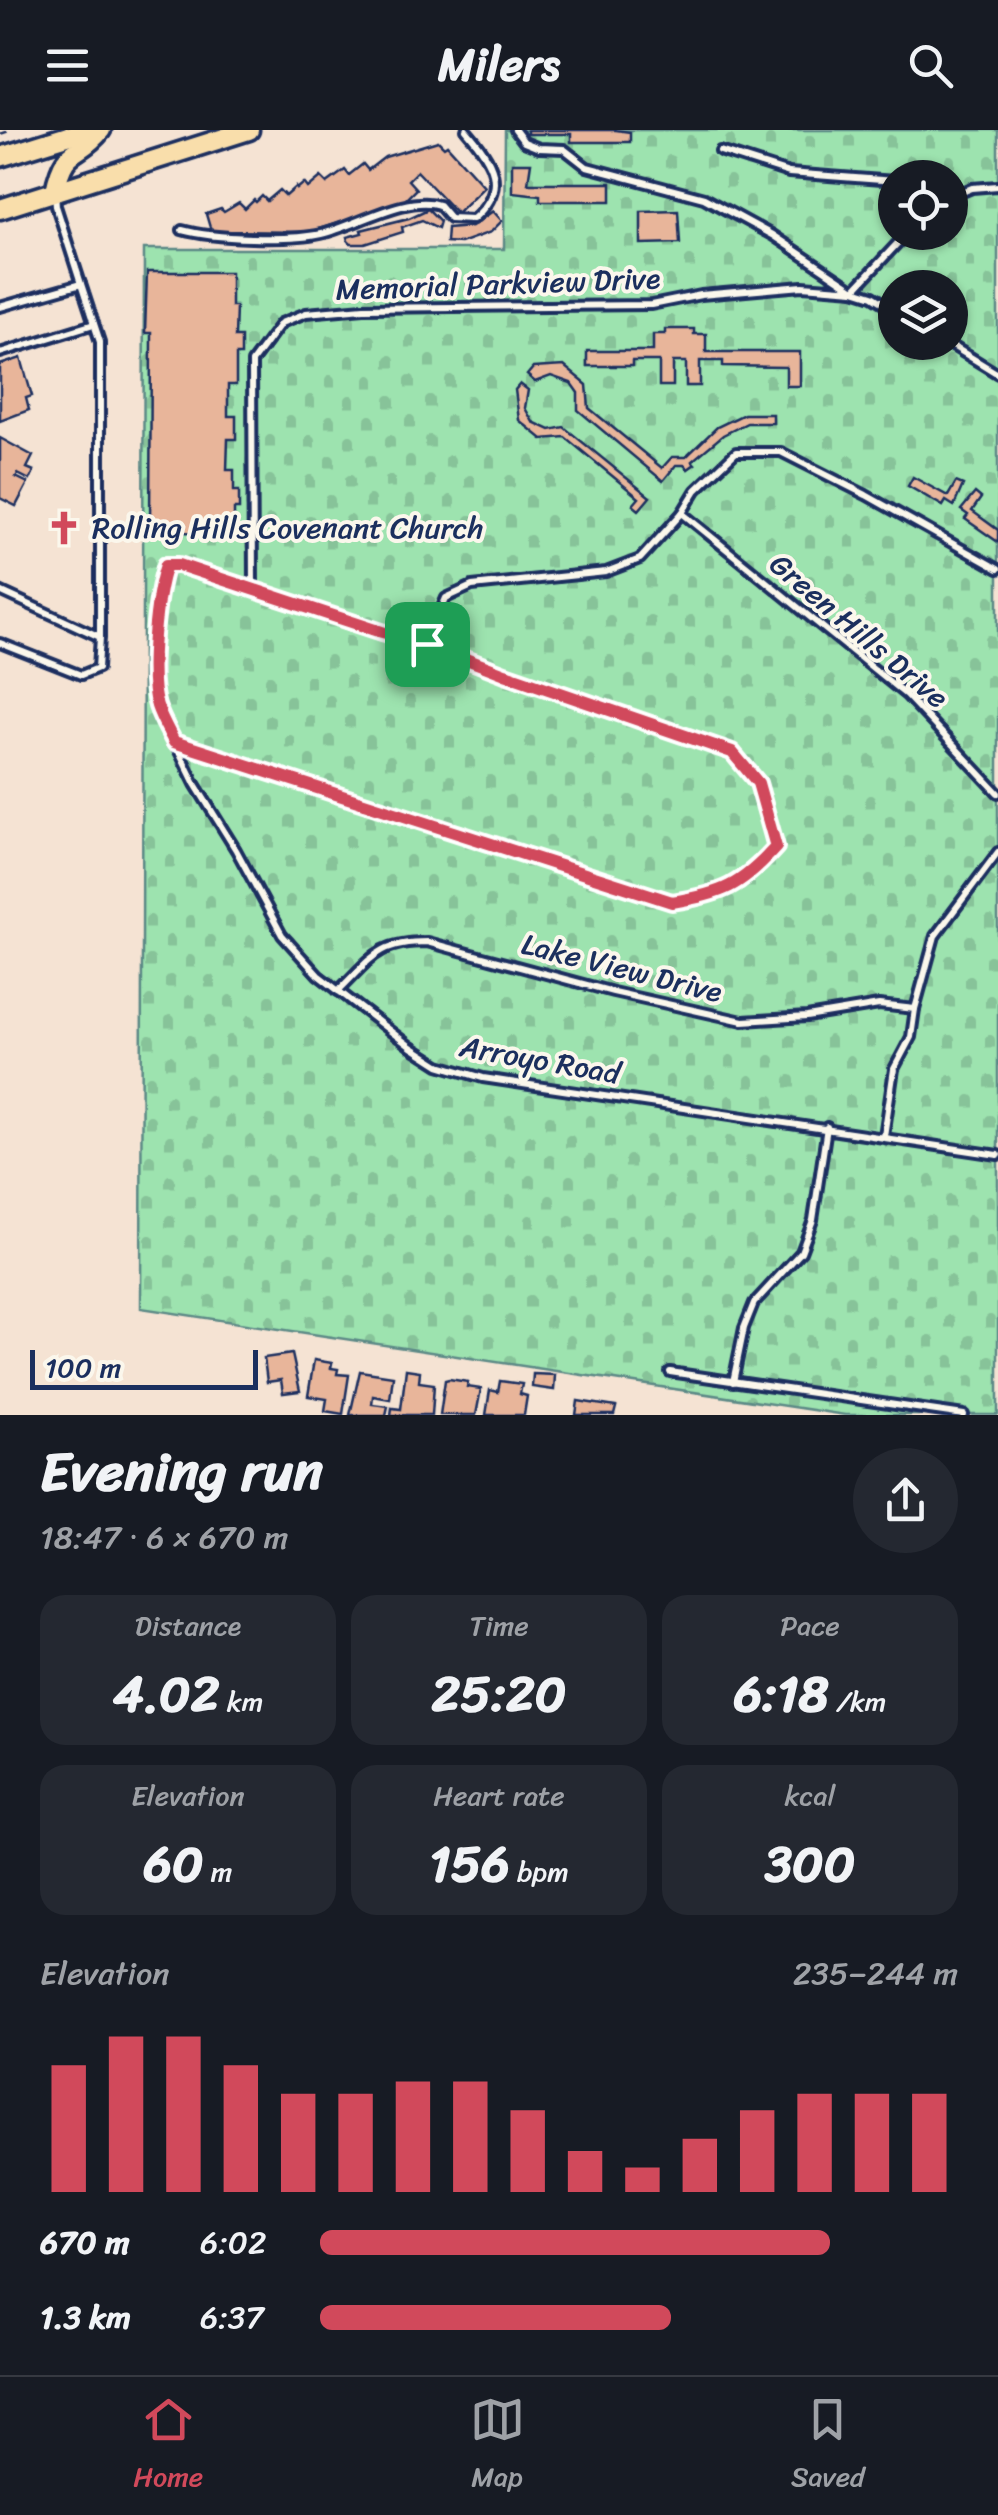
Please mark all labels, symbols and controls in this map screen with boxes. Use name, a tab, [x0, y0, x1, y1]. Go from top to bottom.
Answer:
text: Milers	[438, 25, 560, 105]
icon: menu	[40, 38, 95, 93]
icon: search	[903, 38, 958, 93]
map controls	[878, 160, 968, 360]
button: locate	[878, 160, 968, 250]
street label: Memorial Parkview Drive	[335, 251, 661, 317]
button: layers	[878, 270, 968, 360]
place label: Rolling Hills Covenant Church	[92, 501, 484, 555]
church icon: Rolling Hills Covenant Church	[45, 509, 83, 547]
street label: Green Hills Drive	[757, 539, 961, 723]
pin	[385, 602, 470, 687]
icon: arrive	[400, 617, 455, 672]
street label: Lake View Drive	[516, 917, 728, 1019]
street label: Arroyo Road	[455, 1019, 627, 1101]
text: 100 m	[45, 1343, 121, 1392]
scale bar	[30, 1345, 258, 1390]
text: Evening run	[40, 1423, 323, 1520]
button: share	[853, 1448, 958, 1553]
text: 18:47 · 6 × 670 m	[40, 1509, 288, 1566]
text: Distance	[135, 1601, 241, 1650]
text: Time	[469, 1601, 529, 1650]
text: Pace	[780, 1601, 840, 1650]
text: 4.02	[113, 1650, 220, 1739]
text: 25:20	[432, 1650, 566, 1739]
text: 6:18	[734, 1650, 829, 1739]
text: km	[220, 1677, 263, 1726]
text: /km	[829, 1677, 886, 1726]
text: Elevation	[131, 1771, 245, 1820]
text: Heart rate	[433, 1771, 565, 1820]
text: kcal	[785, 1771, 835, 1820]
text: 60	[144, 1820, 204, 1909]
text: 156	[429, 1820, 510, 1909]
text: 300	[765, 1820, 855, 1909]
text: m	[204, 1847, 232, 1896]
text: bpm	[510, 1847, 569, 1896]
text: Elevation	[40, 1945, 170, 2002]
text: 235–244 m	[793, 1945, 958, 2002]
text: 670 m	[40, 2214, 130, 2271]
text: 6:02	[200, 2214, 267, 2271]
text: 1.3 km	[40, 2289, 131, 2346]
text: 6:37	[200, 2289, 264, 2346]
tab: Home	[133, 2392, 203, 2501]
tab: Map	[470, 2392, 525, 2501]
tab: Saved	[791, 2392, 865, 2501]

